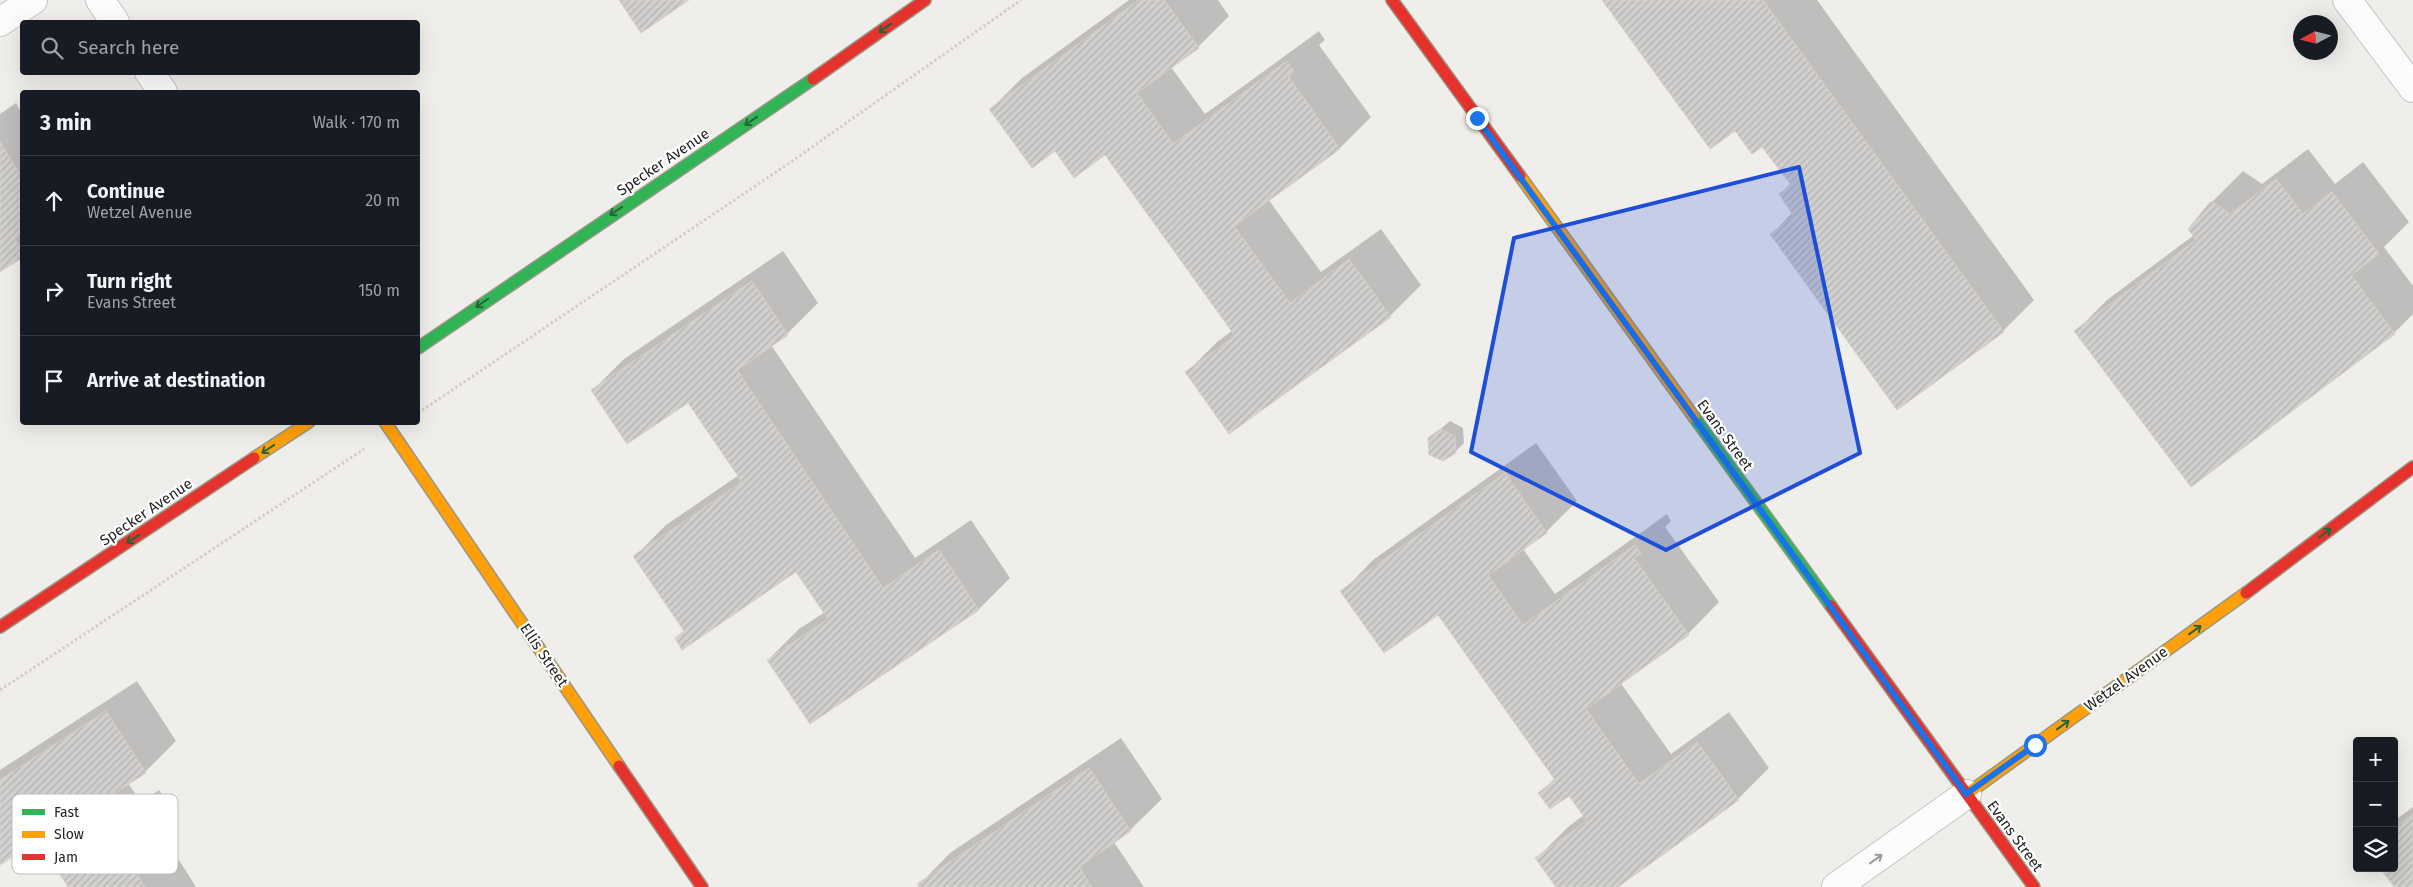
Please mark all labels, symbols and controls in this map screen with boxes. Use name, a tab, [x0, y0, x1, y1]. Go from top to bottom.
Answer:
north arrow	[2293, 15, 2338, 60]
search box	[20, 20, 420, 75]
one-way arrow	[878, 23, 892, 33]
icon: search	[38, 34, 66, 62]
text: Search here	[78, 36, 179, 59]
route end	[1466, 107, 1489, 130]
text: 3 min	[40, 110, 92, 136]
text: Walk · 170 m	[313, 113, 400, 132]
one-way arrow	[745, 116, 759, 126]
street label: Specker Avenue	[613, 124, 713, 200]
text: Continue	[87, 180, 165, 203]
icon: ahead	[40, 187, 68, 215]
text: 20 m	[365, 191, 400, 210]
text: Wetzel Avenue	[87, 203, 192, 222]
one-way arrow	[610, 207, 624, 217]
text: Turn right	[87, 270, 172, 293]
icon: right	[40, 277, 68, 305]
text: 150 m	[358, 281, 400, 300]
text: Evans Street	[87, 293, 176, 312]
one-way arrow	[475, 298, 489, 308]
icon: arrive	[40, 367, 68, 395]
text: Arrive at destination	[87, 369, 266, 392]
street label: Evans Street	[1693, 396, 1757, 475]
one-way arrow	[262, 445, 276, 455]
street label: Specker Avenue	[96, 474, 196, 550]
one-way arrow	[2318, 528, 2332, 538]
one-way arrow	[126, 534, 140, 544]
street label: Ellis Street	[516, 620, 572, 691]
one-way arrow	[2188, 625, 2202, 635]
street label: Wetzel Avenue	[2081, 643, 2171, 715]
one-way arrow	[2056, 720, 2070, 730]
route start	[2024, 734, 2047, 757]
map controls	[2353, 737, 2398, 872]
button: +	[2353, 737, 2398, 782]
button: −	[2353, 782, 2398, 827]
legend	[12, 794, 178, 874]
street label: Evans Street	[1983, 797, 2047, 876]
text: Fast	[54, 804, 80, 821]
text: Slow	[54, 826, 84, 843]
button: layers	[2353, 827, 2398, 872]
text: Jam	[54, 849, 78, 866]
one-way arrow	[1869, 854, 1883, 864]

